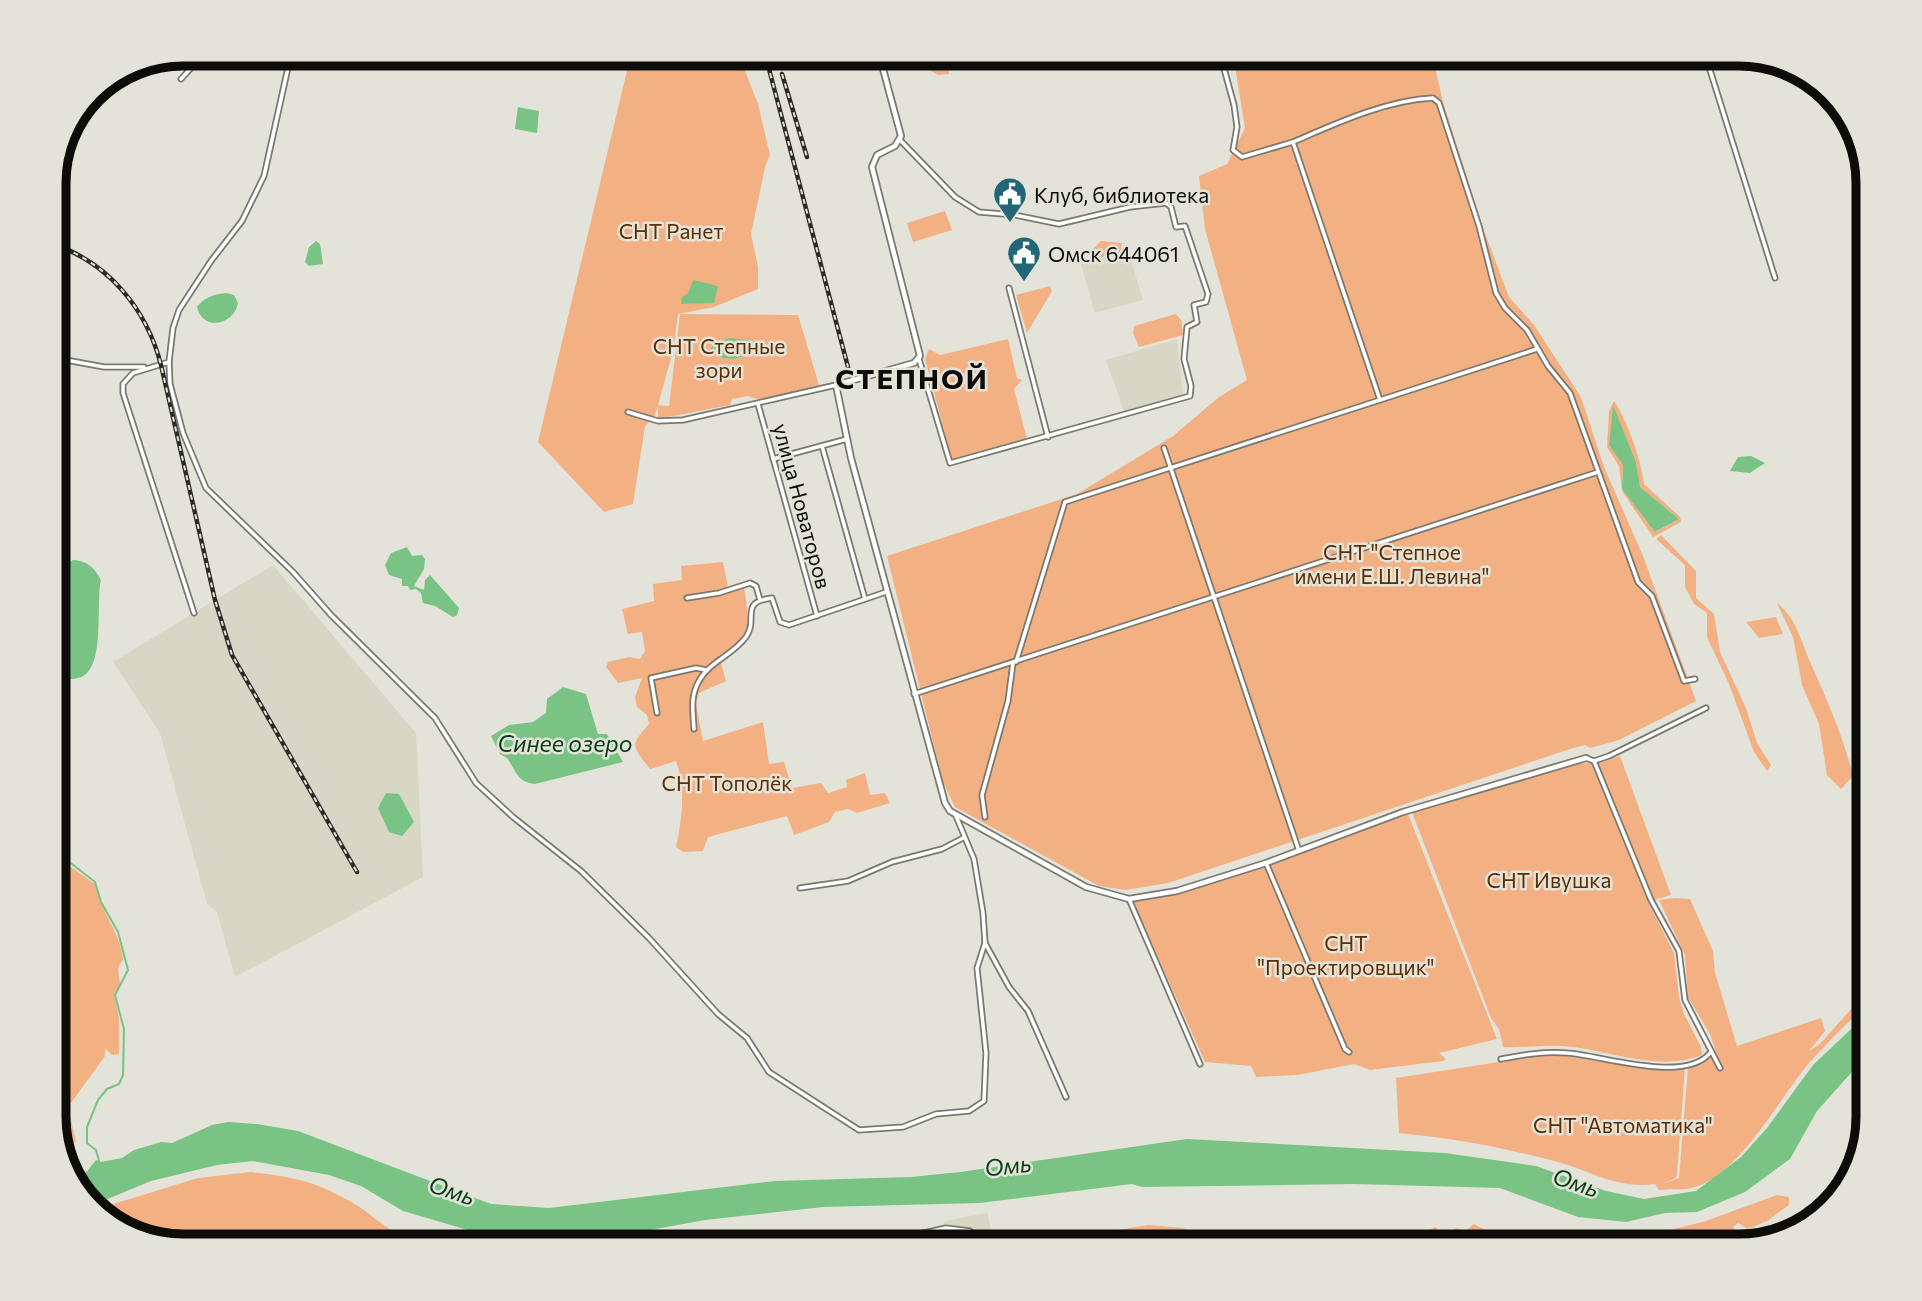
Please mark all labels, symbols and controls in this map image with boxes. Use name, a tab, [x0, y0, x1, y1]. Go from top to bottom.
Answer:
public building icon: Клуб, библиотека	[991, 175, 1029, 224]
place label: Клуб, библиотека	[1034, 182, 1209, 207]
park label: СНТ Ранет	[619, 218, 723, 243]
public building icon: Омск 644061	[1005, 234, 1043, 283]
place label: Омск 644061	[1048, 241, 1179, 266]
park label: СНТ Степные зори	[653, 333, 785, 382]
district label: СТЕПНОЙ	[835, 361, 989, 395]
street label: улица Новаторов	[769, 421, 837, 591]
park label: СНТ "Степное имени Е.Ш. Левина"	[1294, 539, 1490, 588]
water label: Синее озеро	[498, 729, 632, 757]
park label: СНТ Тополёк	[662, 770, 792, 795]
park label: СНТ Ивушка	[1487, 867, 1611, 892]
park label: СНТ "Проектировщик"	[1257, 930, 1435, 979]
park label: СНТ "Автоматика"	[1533, 1112, 1713, 1137]
water label: Омь	[983, 1149, 1033, 1181]
water label: Омь	[1549, 1161, 1603, 1203]
water label: Омь	[425, 1169, 479, 1211]

